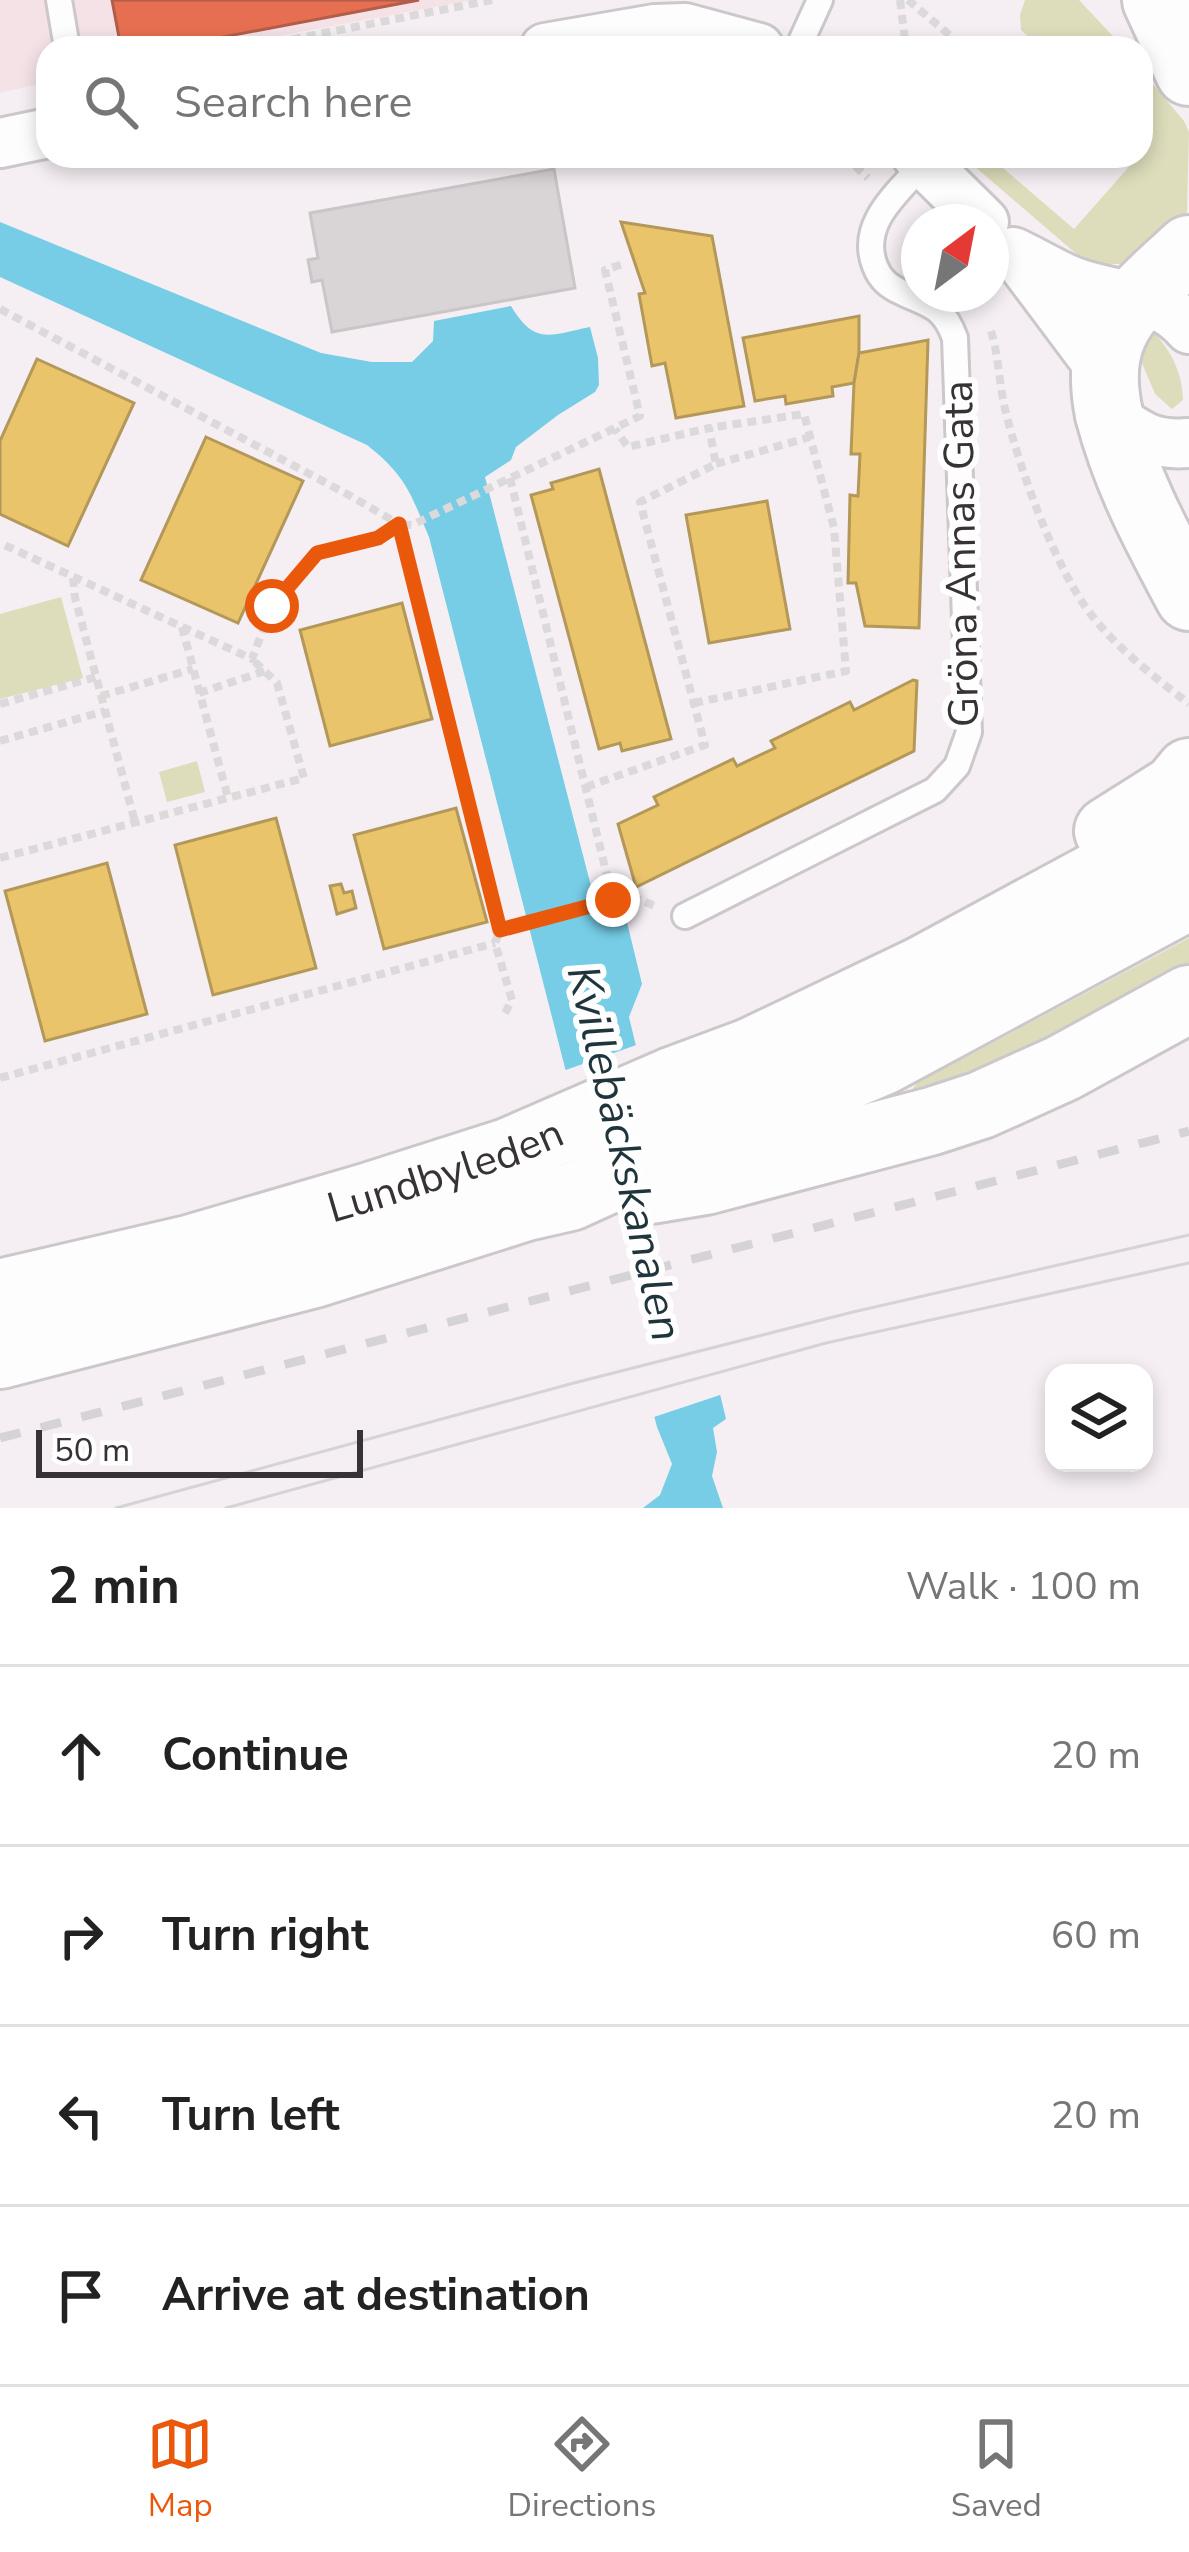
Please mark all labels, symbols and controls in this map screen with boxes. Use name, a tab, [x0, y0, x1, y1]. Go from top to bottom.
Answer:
search box	[36, 36, 1153, 168]
icon: search	[78, 69, 144, 135]
text: Search here	[174, 72, 413, 133]
north arrow	[901, 204, 1009, 312]
street label: Gröna Annas Gata	[930, 380, 993, 728]
route start	[245, 579, 299, 633]
route end	[586, 873, 640, 927]
water label: Kvillebäckskanalen	[552, 960, 697, 1347]
street label: Lundbyleden	[321, 1104, 572, 1237]
map controls	[1045, 1364, 1153, 1472]
button: layers	[1045, 1364, 1153, 1472]
scale bar	[36, 1424, 363, 1477]
text: 50 m	[54, 1428, 130, 1473]
text: 2 min	[48, 1551, 180, 1621]
text: Walk · 100 m	[906, 1560, 1141, 1613]
icon: ahead	[48, 1723, 114, 1789]
text: Continue	[162, 1725, 349, 1786]
text: 20 m	[1051, 1729, 1141, 1782]
icon: right	[48, 1903, 114, 1969]
text: Turn right	[162, 1905, 369, 1966]
text: 60 m	[1051, 1909, 1141, 1962]
icon: left	[48, 2083, 114, 2149]
text: Turn left	[162, 2085, 340, 2146]
text: 20 m	[1051, 2089, 1141, 2142]
icon: arrive	[48, 2263, 114, 2329]
text: Arrive at destination	[162, 2265, 590, 2326]
tab: Map	[147, 2411, 213, 2528]
tab: Directions	[508, 2411, 656, 2528]
tab: Saved	[951, 2411, 1042, 2528]

